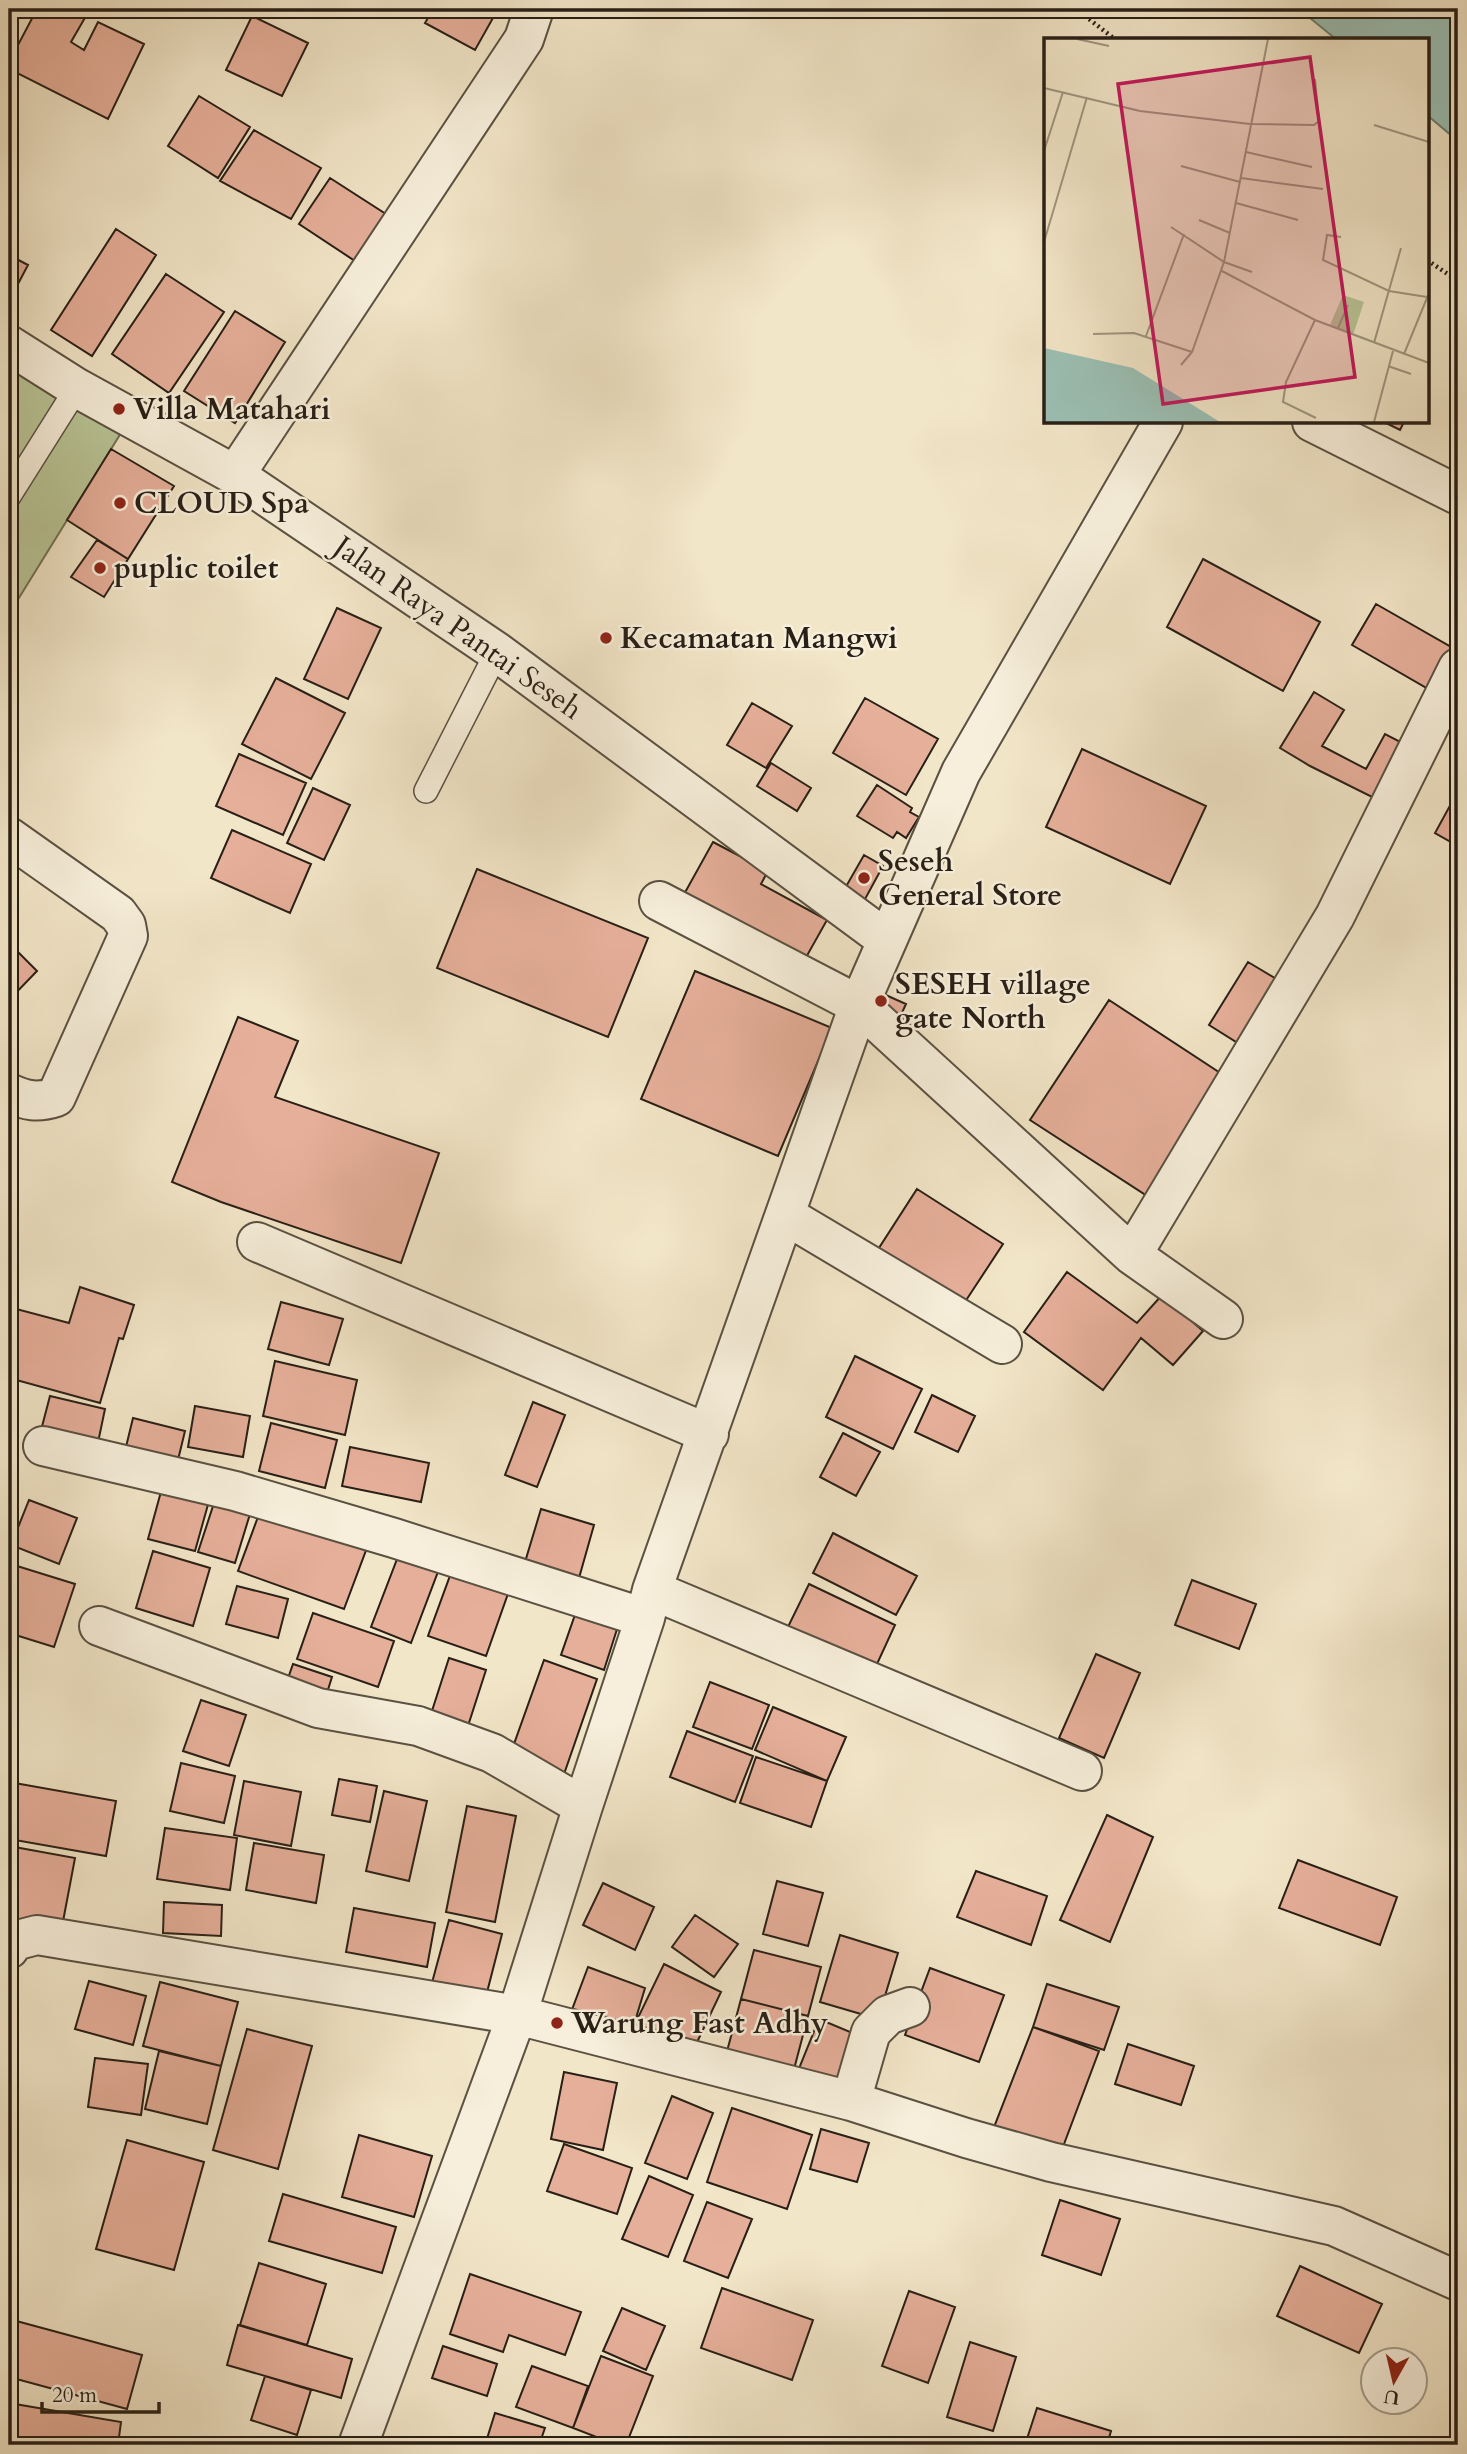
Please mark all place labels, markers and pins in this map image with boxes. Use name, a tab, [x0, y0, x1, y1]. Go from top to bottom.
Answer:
place label: Villa Matahari	[133, 389, 331, 430]
marker: Villa Matahari	[111, 401, 127, 417]
place label: CLOUD Spa	[134, 483, 309, 524]
marker: CLOUD Spa	[112, 495, 128, 511]
place label: puplic toilet	[114, 548, 279, 589]
marker: puplic toilet	[92, 560, 108, 576]
place label: Kecamatan Mangwi	[620, 618, 897, 659]
marker: Kecamatan Mangwi	[598, 630, 614, 646]
place label: Seseh General Store	[878, 841, 1062, 916]
marker: Seseh General Store	[856, 870, 872, 886]
place label: SESEH village gate North	[895, 964, 1091, 1039]
marker: SESEH village gate North	[873, 993, 889, 1009]
place label: Warung Fast Adhy	[570, 2003, 828, 2044]
marker: Warung Fast Adhy	[549, 2015, 565, 2031]

